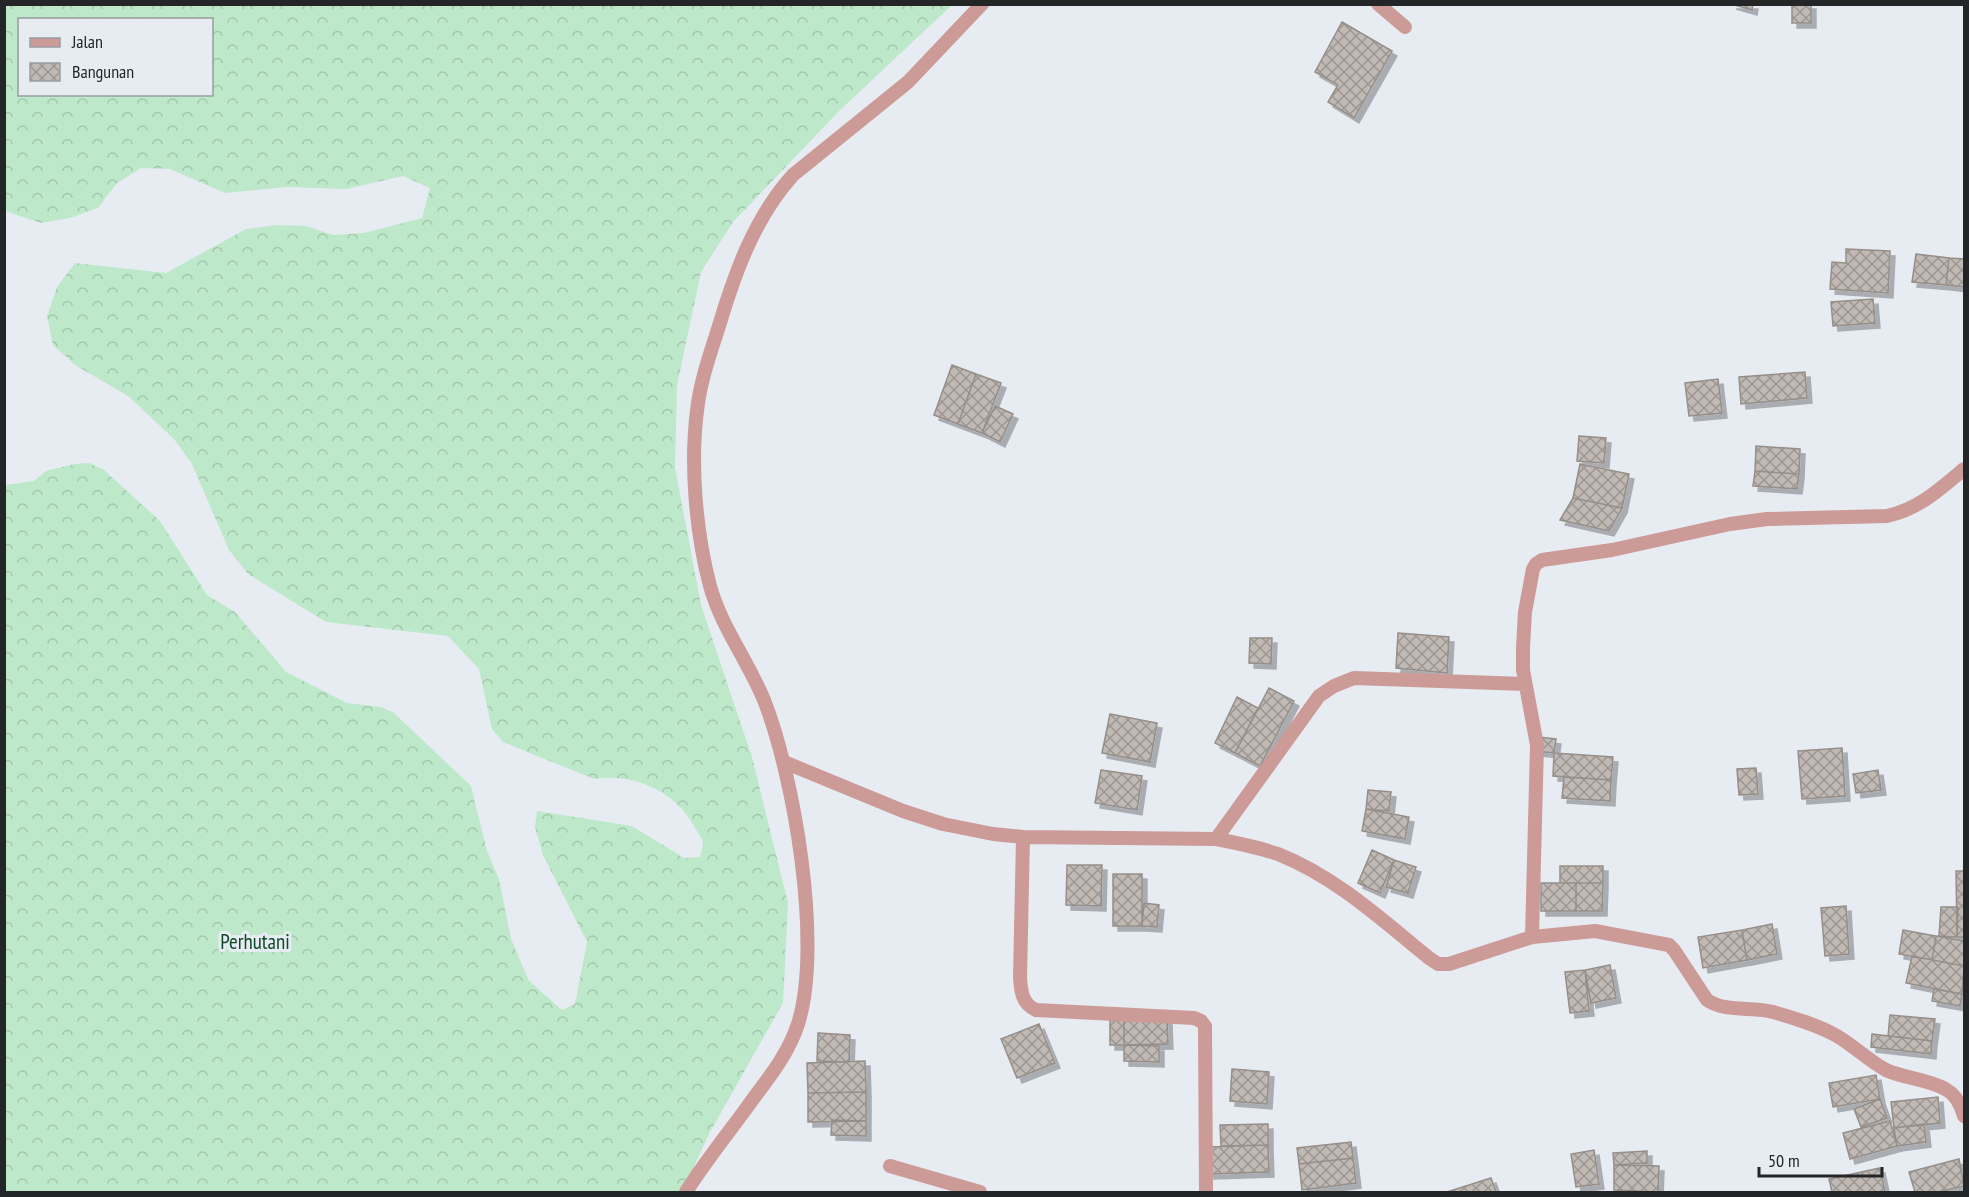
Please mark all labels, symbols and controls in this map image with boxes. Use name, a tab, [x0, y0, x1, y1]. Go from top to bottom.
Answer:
legend	[18, 18, 213, 96]
text: Jalan	[71, 30, 103, 53]
text: Bangunan	[72, 60, 134, 83]
park label: Perhutani	[220, 928, 290, 955]
scale bar	[1759, 1140, 1882, 1178]
text: 50 m	[1768, 1149, 1800, 1172]

